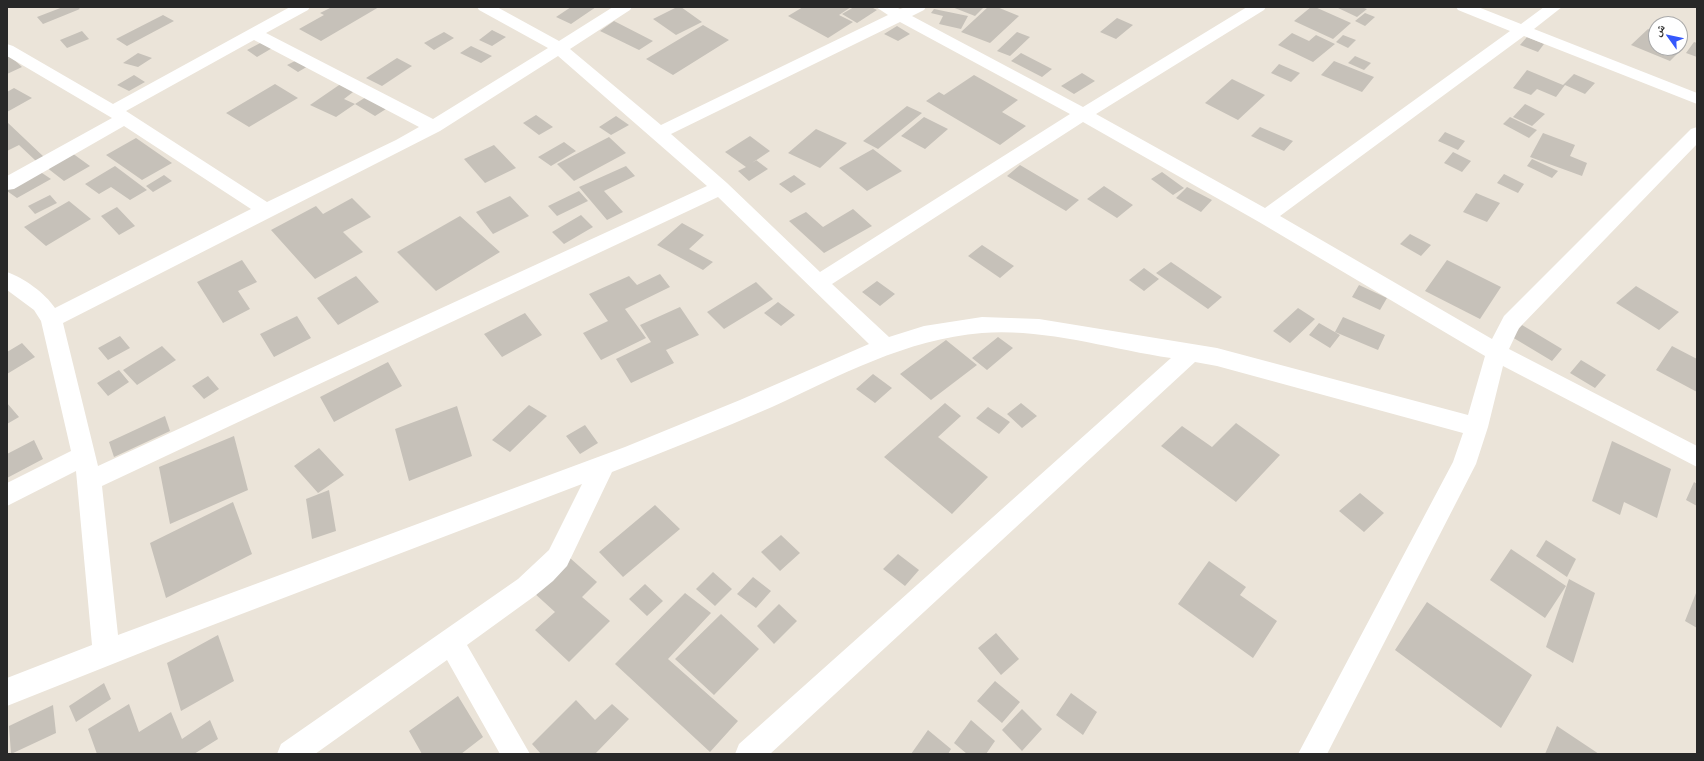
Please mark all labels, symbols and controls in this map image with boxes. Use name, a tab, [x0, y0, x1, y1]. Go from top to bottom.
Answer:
north arrow	[1648, 16, 1688, 56]
text: ش	[1650, 21, 1668, 39]

